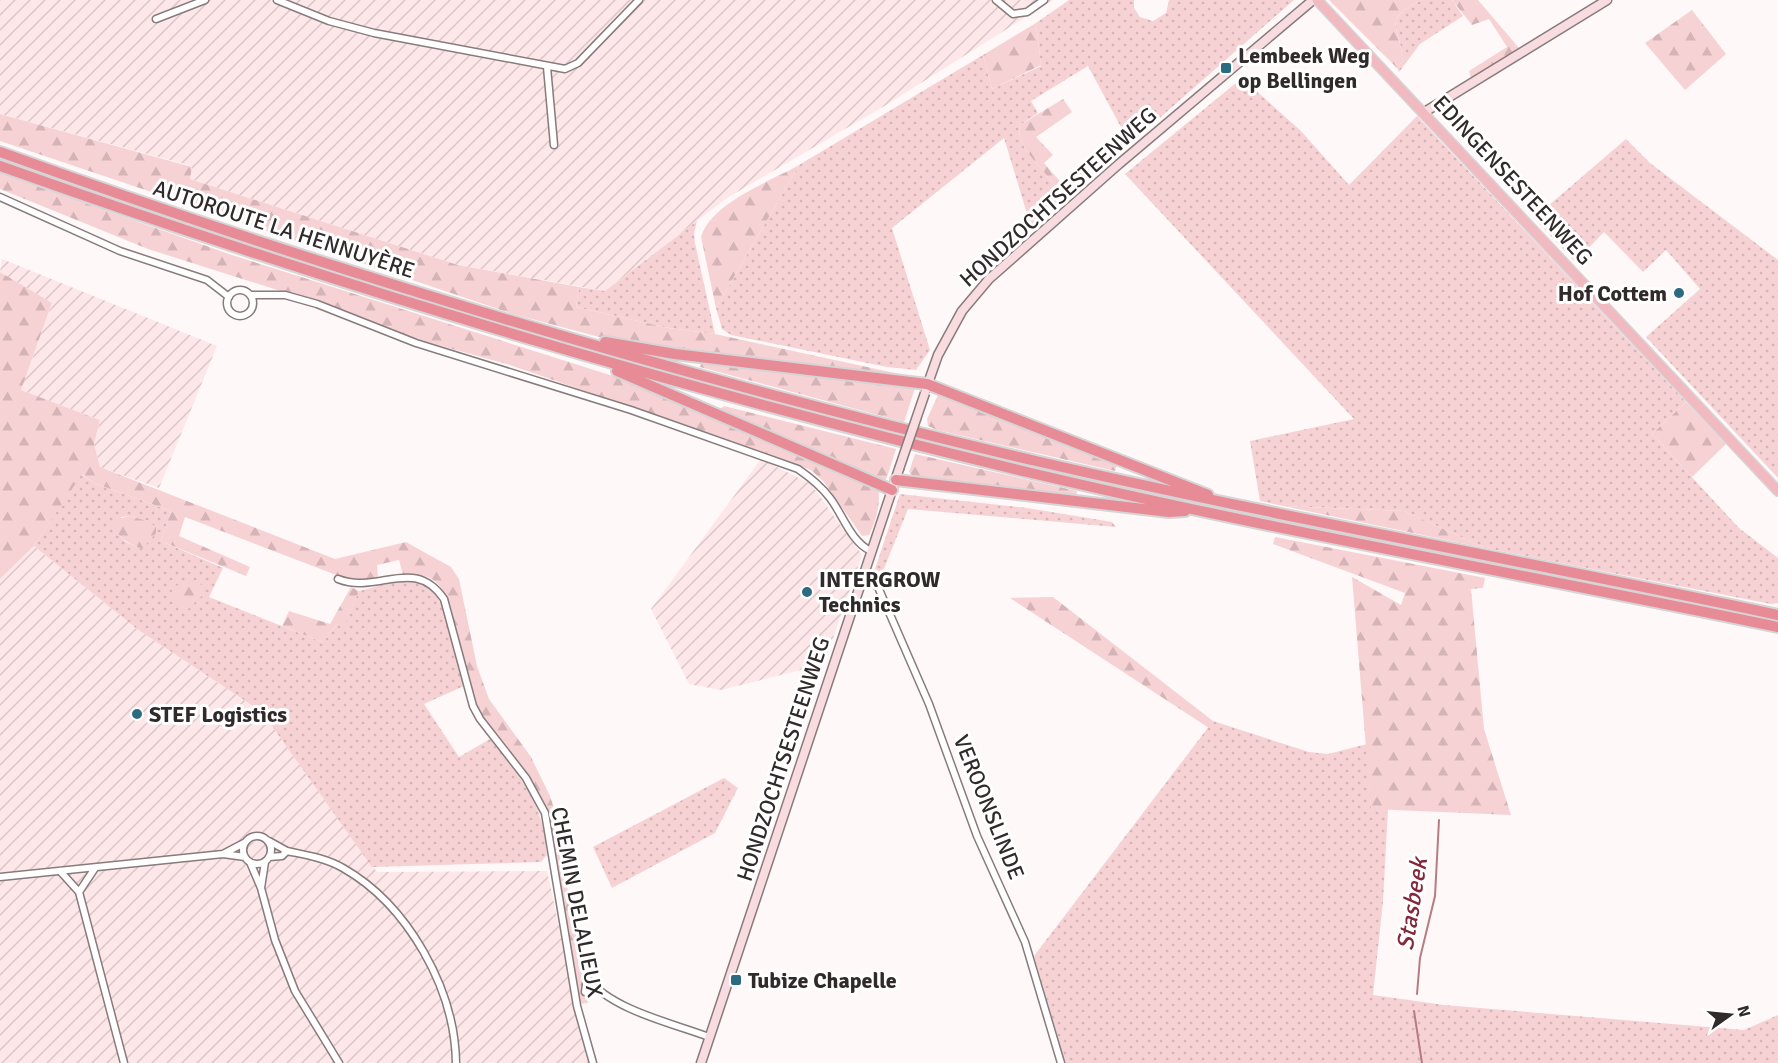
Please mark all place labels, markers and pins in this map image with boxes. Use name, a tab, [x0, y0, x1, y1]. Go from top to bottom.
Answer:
place label: Lembeek Weg op Bellingen	[1238, 42, 1370, 94]
marker: Lembeek Weg op Bellingen	[1219, 61, 1233, 75]
place label: Hof Cottem	[1558, 280, 1667, 307]
marker: Hof Cottem	[1672, 286, 1686, 300]
place label: INTERGROW Technics	[819, 566, 941, 618]
marker: INTERGROW Technics	[800, 585, 814, 599]
place label: STEF Logistics	[149, 701, 287, 728]
marker: STEF Logistics	[130, 707, 144, 721]
place label: Tubize Chapelle	[748, 967, 897, 994]
marker: Tubize Chapelle	[729, 973, 743, 987]

